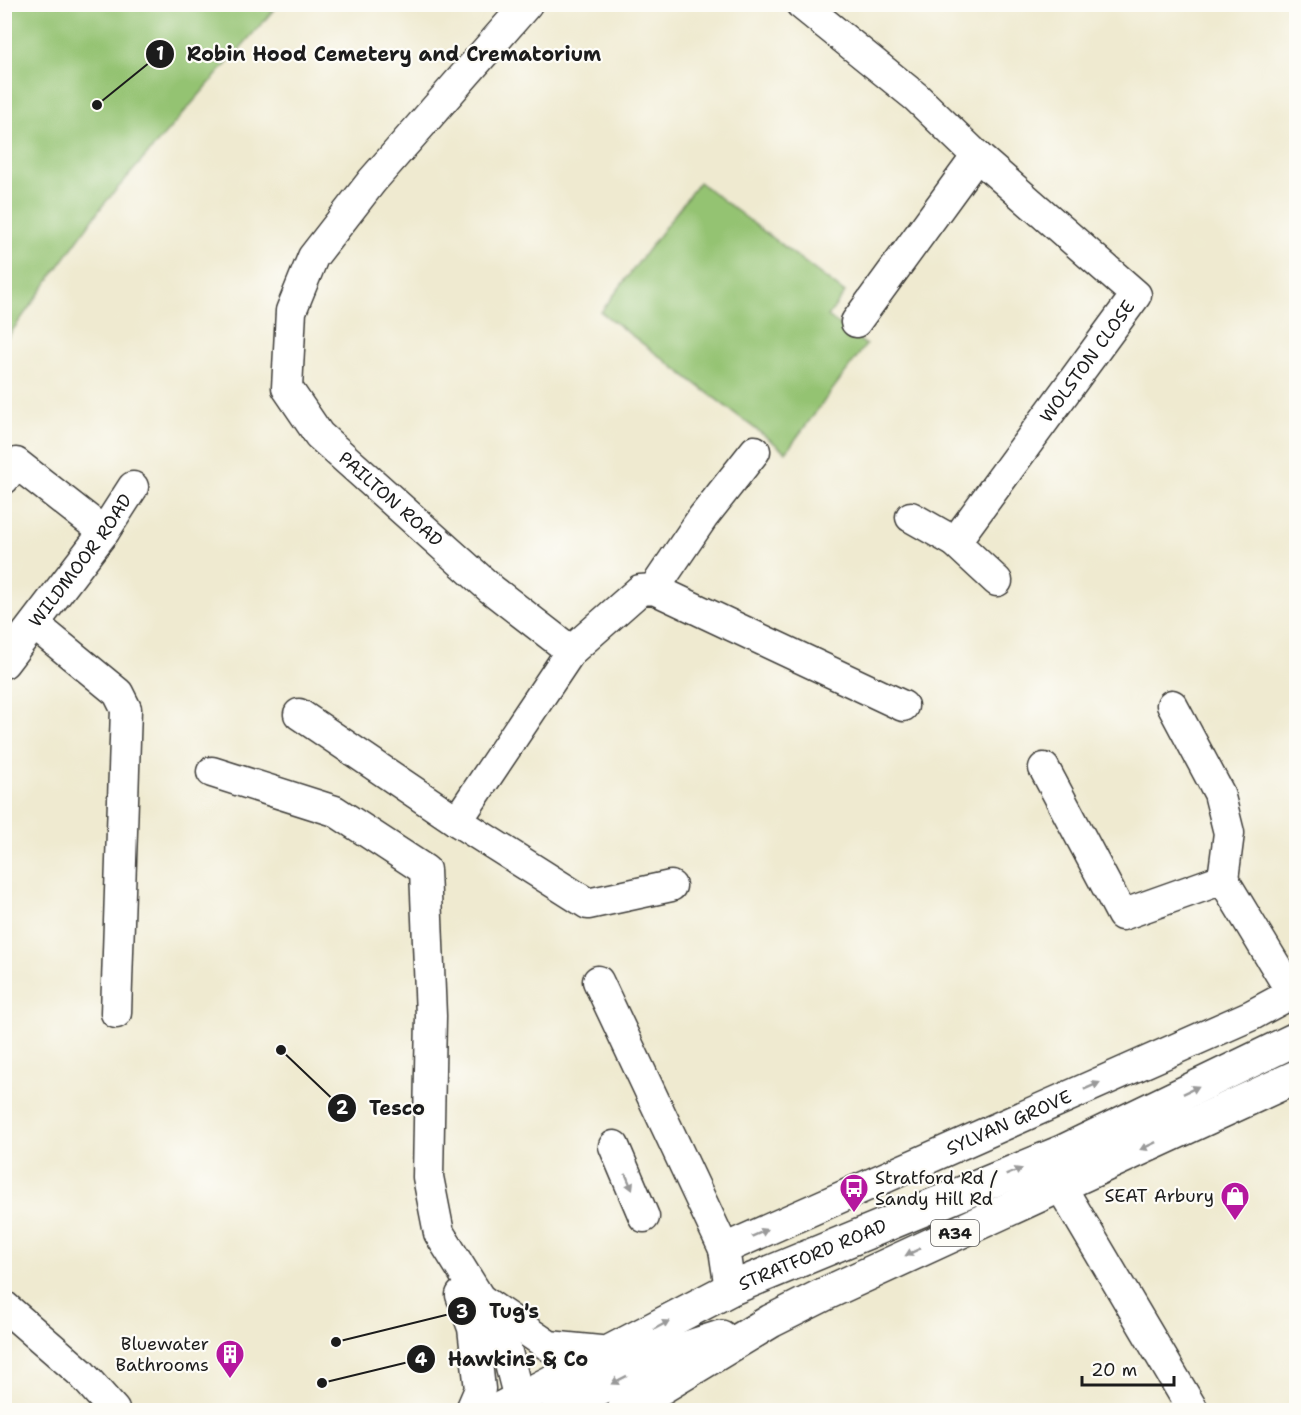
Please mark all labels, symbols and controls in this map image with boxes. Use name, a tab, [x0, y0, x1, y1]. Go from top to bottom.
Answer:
callout: Robin Hood Cemetery and Crematorium	[145, 35, 614, 73]
text: Robin Hood Cemetery and Crematorium	[187, 41, 601, 67]
text: 1	[156, 42, 164, 66]
street label: WOLSTON CLOSE	[1034, 295, 1140, 427]
street label: PAILTON ROAD	[333, 446, 448, 552]
street label: WILDMOOR ROAD	[24, 489, 138, 632]
one-way arrow	[1083, 1081, 1101, 1090]
street label: SYLVAN GROVE	[942, 1085, 1075, 1161]
one-way arrow	[1183, 1086, 1200, 1095]
callout: Tesco	[327, 1089, 437, 1127]
text: Tesco	[369, 1095, 425, 1121]
text: 2	[336, 1096, 349, 1120]
one-way arrow	[1140, 1142, 1157, 1151]
place label: Stratford Rd / Sandy Hill Rd	[875, 1166, 998, 1211]
one-way arrow	[1005, 1167, 1023, 1176]
bus stop icon: Stratford Rd / Sandy Hill Rd	[838, 1172, 870, 1214]
one-way arrow	[624, 1173, 634, 1191]
shop icon: SEAT Arbury	[1219, 1180, 1251, 1222]
place label: SEAT Arbury	[1104, 1184, 1214, 1208]
street label: STRATFORD ROAD	[735, 1214, 890, 1296]
road number: A34	[931, 1220, 979, 1246]
one-way arrow	[752, 1228, 770, 1238]
one-way arrow	[904, 1247, 921, 1256]
callout: Tug's	[447, 1292, 551, 1330]
text: Tug's	[489, 1298, 539, 1324]
text: 3	[456, 1300, 468, 1324]
one-way arrow	[653, 1320, 671, 1330]
place label: Bluewater Bathrooms	[115, 1332, 209, 1377]
building icon: Bluewater Bathrooms	[214, 1338, 246, 1380]
callout: Hawkins & Co	[406, 1340, 600, 1378]
text: Hawkins & Co	[448, 1346, 588, 1372]
text: 4	[415, 1348, 428, 1372]
scale bar	[1082, 1349, 1174, 1387]
text: 20 m	[1091, 1358, 1137, 1382]
one-way arrow	[610, 1375, 628, 1385]

